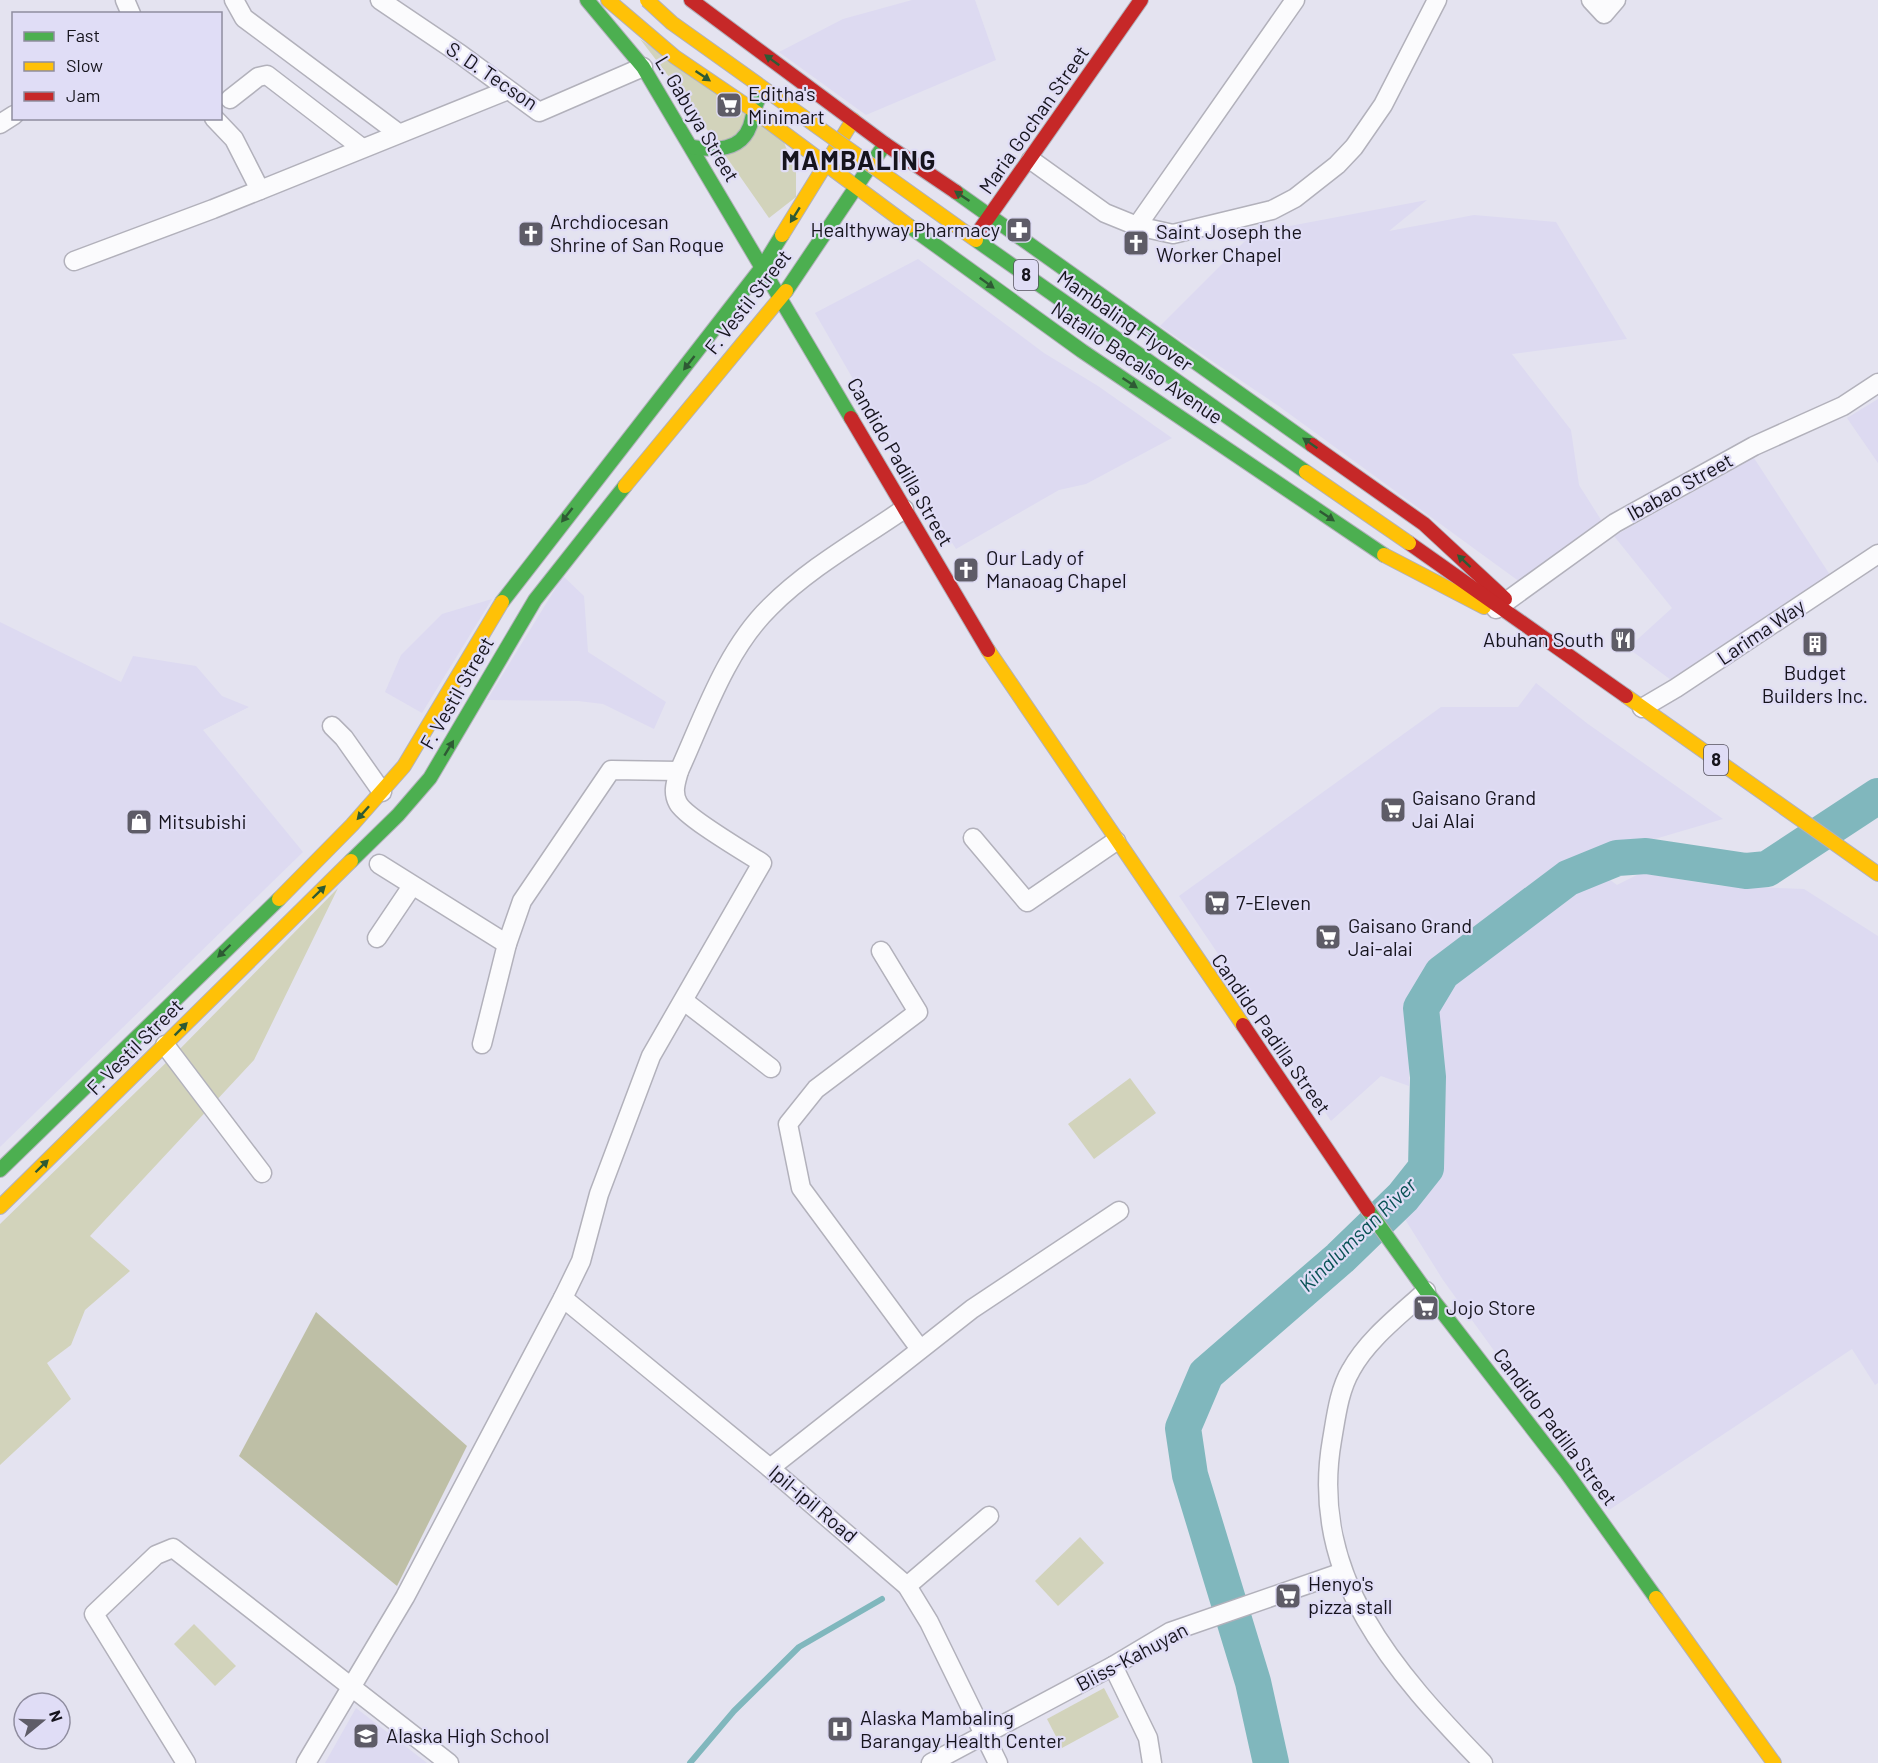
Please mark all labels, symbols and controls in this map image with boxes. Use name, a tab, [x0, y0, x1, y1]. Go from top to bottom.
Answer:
legend	[12, 12, 222, 120]
text: Fast	[66, 24, 100, 46]
street label: S. D. Tecson	[442, 36, 543, 114]
street label: Maria Gochan Street	[973, 41, 1093, 198]
street label: L. Gabuya Street	[651, 51, 745, 186]
text: Slow	[66, 54, 103, 76]
one-way arrow	[764, 54, 780, 66]
one-way arrow	[695, 70, 711, 81]
place label: Editha's Minimart	[748, 81, 825, 128]
text: Jam	[66, 84, 100, 106]
supermarket icon: Editha's Minimart	[714, 90, 744, 120]
district label: MAMBALING	[781, 144, 937, 175]
one-way arrow	[954, 191, 970, 202]
one-way arrow	[790, 207, 801, 223]
place label: Archdiocesan Shrine of San Roque	[550, 209, 724, 256]
pharmacy icon: Healthyway Pharmacy	[1004, 215, 1034, 245]
place label: Healthyway Pharmacy	[811, 217, 1000, 241]
church icon: Archdiocesan Shrine of San Roque	[516, 219, 546, 249]
place label: Saint Joseph the Worker Chapel	[1156, 219, 1302, 266]
church icon: Saint Joseph the Worker Chapel	[1121, 228, 1151, 258]
street label: F. Vestil Street	[699, 244, 795, 358]
road number: 8	[1014, 260, 1038, 290]
street label: Mambaling Flyover	[1053, 265, 1198, 376]
one-way arrow	[980, 276, 995, 288]
street label: Natalio Bacalso Avenue	[1047, 296, 1228, 429]
one-way arrow	[683, 354, 695, 370]
street label: Candido Padilla Street	[843, 373, 959, 550]
one-way arrow	[1122, 377, 1138, 389]
one-way arrow	[1302, 437, 1318, 449]
street label: Ibabao Street	[1623, 447, 1736, 525]
one-way arrow	[561, 507, 574, 523]
one-way arrow	[1319, 510, 1335, 521]
place label: Our Lady of Manaoag Chapel	[986, 545, 1127, 592]
church icon: Our Lady of Manaoag Chapel	[951, 555, 981, 585]
one-way arrow	[1457, 555, 1472, 568]
street label: Larima Way	[1712, 593, 1809, 669]
restaurant icon: Abuhan South	[1608, 625, 1638, 655]
place label: Abuhan South	[1483, 627, 1604, 651]
building icon: Budget Builders Inc.	[1800, 629, 1830, 659]
street label: F. Vestil Street	[414, 632, 498, 753]
place label: Budget Builders Inc.	[1762, 660, 1868, 707]
one-way arrow	[444, 739, 454, 756]
road number: 8	[1704, 745, 1728, 775]
place label: Gaisano Grand Jai Alai	[1412, 785, 1536, 832]
supermarket icon: Gaisano Grand Jai Alai	[1378, 795, 1408, 825]
one-way arrow	[356, 806, 370, 821]
shop icon: Mitsubishi	[124, 807, 154, 837]
place label: Mitsubishi	[158, 809, 247, 833]
one-way arrow	[312, 886, 326, 900]
supermarket icon: 7-Eleven	[1202, 888, 1232, 918]
place label: 7-Eleven	[1236, 890, 1311, 914]
place label: Gaisano Grand Jai-alai	[1348, 913, 1472, 960]
supermarket icon: Gaisano Grand Jai-alai	[1313, 922, 1343, 952]
one-way arrow	[217, 944, 232, 958]
street label: Candido Padilla Street	[1207, 948, 1336, 1118]
street label: F. Vestil Street	[81, 993, 187, 1099]
one-way arrow	[173, 1023, 187, 1037]
one-way arrow	[34, 1160, 48, 1174]
water label: Kinalumsan River	[1293, 1171, 1421, 1296]
supermarket icon: Jojo Store	[1411, 1293, 1441, 1323]
place label: Jojo Store	[1446, 1295, 1536, 1319]
street label: Candido Padilla Street	[1489, 1343, 1623, 1510]
street label: Ipil-ipil Road	[765, 1459, 863, 1547]
place label: Henyo's pizza stall	[1308, 1571, 1392, 1618]
supermarket icon: Henyo's pizza stall	[1273, 1581, 1303, 1611]
street label: Bliss-Kahuyan	[1072, 1617, 1191, 1696]
north arrow	[12, 1691, 72, 1751]
place label: Alaska Mambaling Barangay Health Center	[860, 1705, 1064, 1752]
text: N	[46, 1708, 67, 1724]
hospital icon: Alaska Mambaling Barangay Health Center	[825, 1714, 855, 1744]
school or university icon: Alaska High School	[351, 1721, 381, 1751]
place label: Alaska High School	[386, 1723, 549, 1747]

